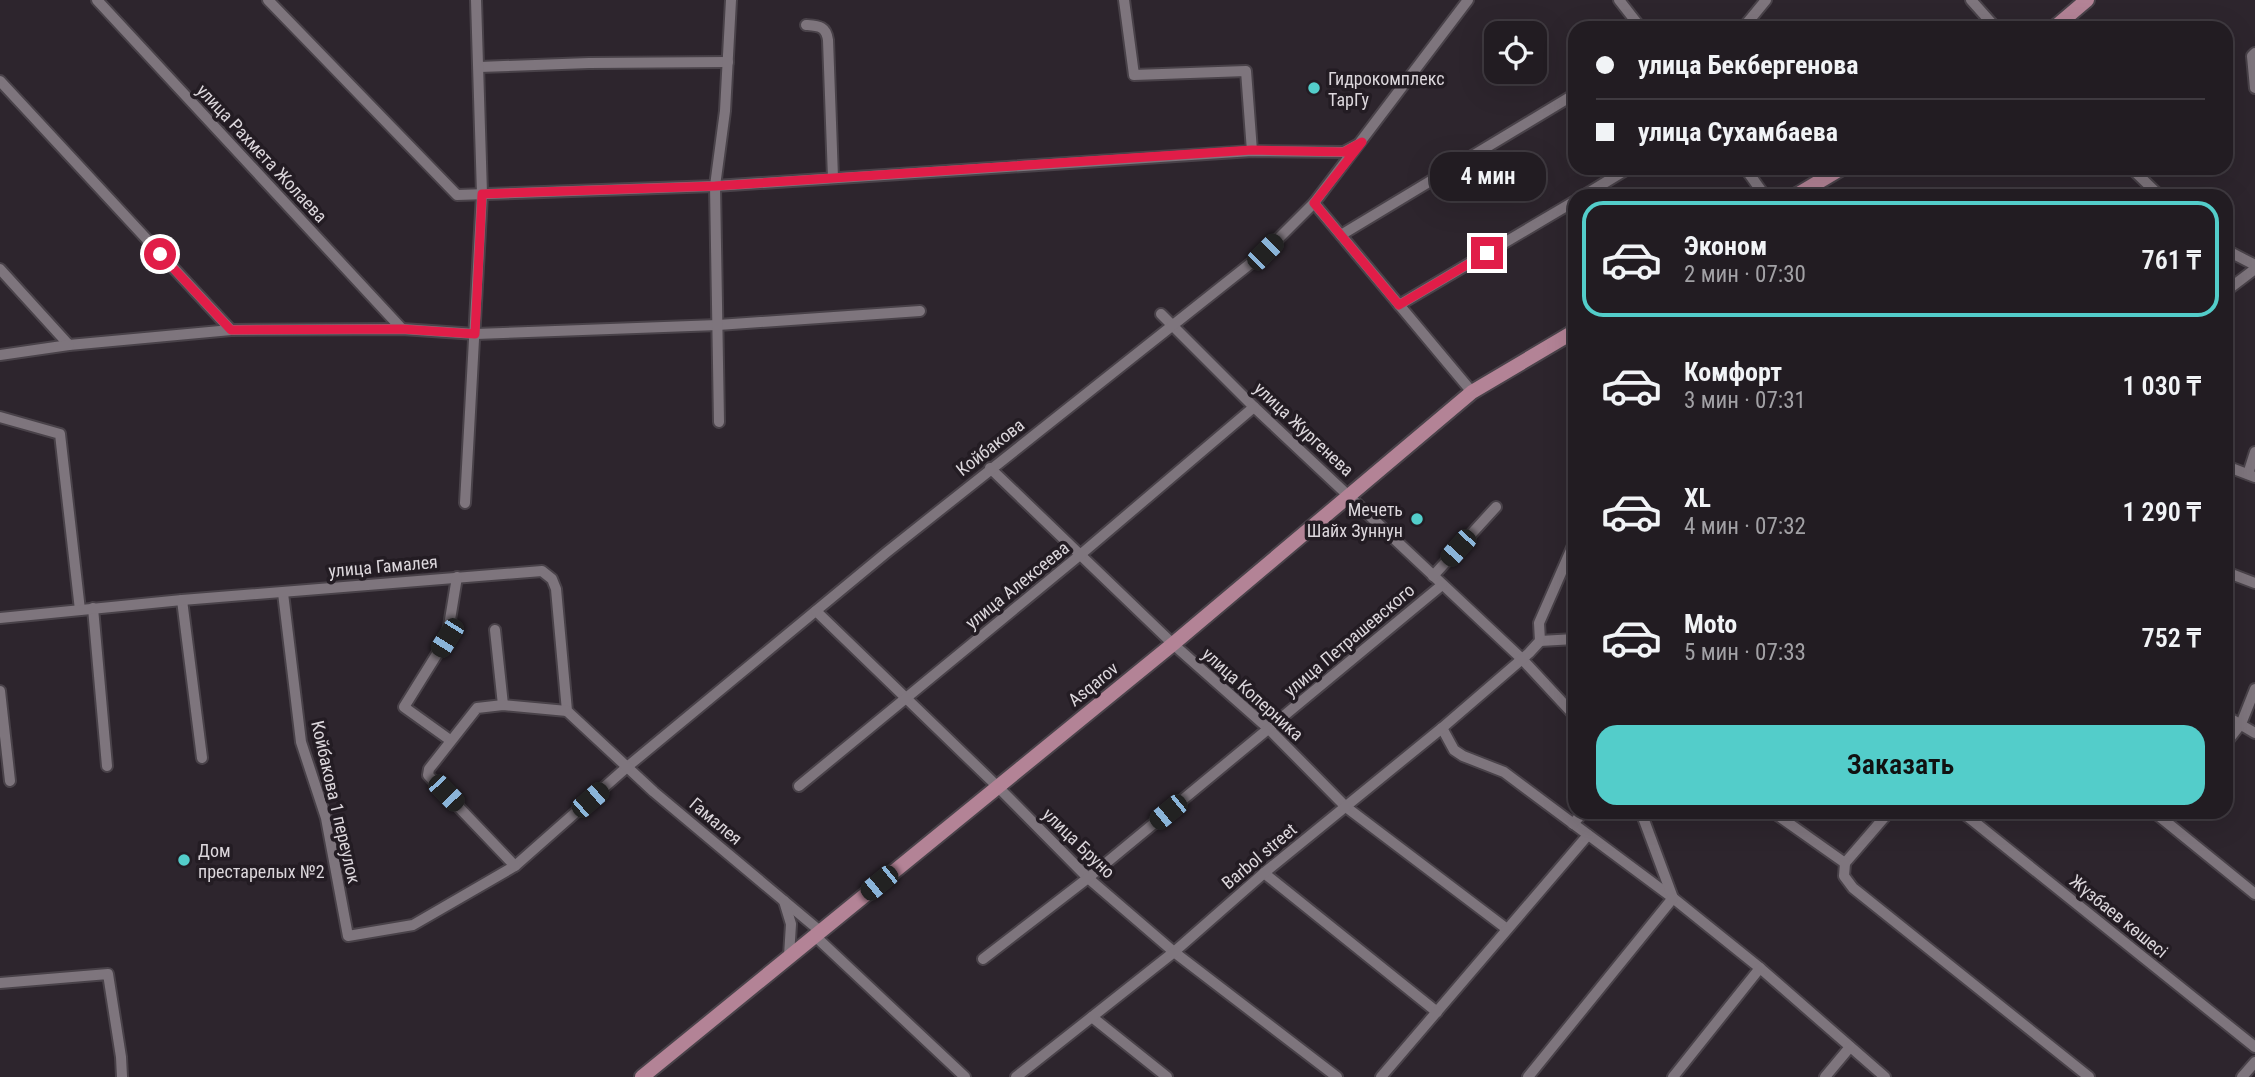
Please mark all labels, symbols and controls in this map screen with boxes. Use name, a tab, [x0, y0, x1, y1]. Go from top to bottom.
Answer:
map controls	[1484, 21, 1547, 84]
button: locate	[1484, 21, 1547, 84]
text: улица Бекбергенова	[1638, 50, 1858, 80]
place label: Гидрокомплекс ТарГу	[1328, 68, 1444, 110]
street label: улица Рахмета Жолаева	[193, 80, 331, 226]
marker: Гидрокомплекс ТарГу	[1306, 80, 1322, 96]
text: улица Сухамбаева	[1638, 117, 1838, 147]
callout: 4 мин	[1429, 152, 1545, 201]
text: 4 мин	[1460, 163, 1516, 190]
icon: car	[1600, 228, 1663, 291]
car	[1243, 230, 1288, 274]
text: Эконом	[1684, 231, 1767, 261]
route end	[1471, 237, 1503, 269]
route start	[144, 238, 176, 270]
text: 761 ₸	[2142, 245, 2201, 275]
text: 2 мин · 07:30	[1684, 261, 1806, 288]
icon: car	[1600, 354, 1663, 417]
text: Комфорт	[1684, 357, 1782, 387]
text: 1 030 ₸	[2123, 371, 2201, 401]
street label: улица Жургенева	[1250, 378, 1358, 480]
text: 3 мин · 07:31	[1684, 387, 1806, 414]
street label: Койбакова	[952, 414, 1028, 480]
icon: car	[1600, 480, 1663, 543]
text: XL	[1684, 483, 1711, 513]
text: 1 290 ₸	[2123, 497, 2201, 527]
place label: Мечеть Шайх Зуннун	[1307, 499, 1403, 541]
marker: Мечеть Шайх Зуннун	[1409, 511, 1425, 527]
text: 4 мин · 07:32	[1684, 513, 1806, 540]
car	[1437, 525, 1480, 571]
street label: улица Алексеева	[961, 537, 1073, 633]
street label: улица Гамалея	[327, 551, 439, 581]
street label: улица Петрашевского	[1279, 579, 1419, 701]
icon: car	[1600, 606, 1663, 669]
text: Moto	[1684, 609, 1737, 639]
car	[427, 615, 468, 661]
text: 752 ₸	[2142, 623, 2201, 653]
text: 5 мин · 07:33	[1684, 639, 1806, 666]
street label: улица Коперника	[1198, 643, 1308, 745]
street label: Asqarov	[1064, 657, 1122, 710]
street label: Койбакова 1 переулок	[307, 718, 365, 886]
button: Заказать	[1596, 725, 2205, 805]
car	[424, 771, 469, 815]
car	[568, 778, 613, 822]
car	[1146, 791, 1191, 833]
street label: Гамалея	[685, 793, 747, 849]
street label: улица Бруно	[1039, 803, 1119, 883]
street label: Barbol street	[1217, 819, 1301, 893]
place label: Дом престарелых №2	[198, 840, 325, 882]
marker: Дом престарелых №2	[176, 852, 192, 868]
car	[857, 862, 902, 904]
street label: Жүзбаев көшесі	[2066, 870, 2172, 962]

